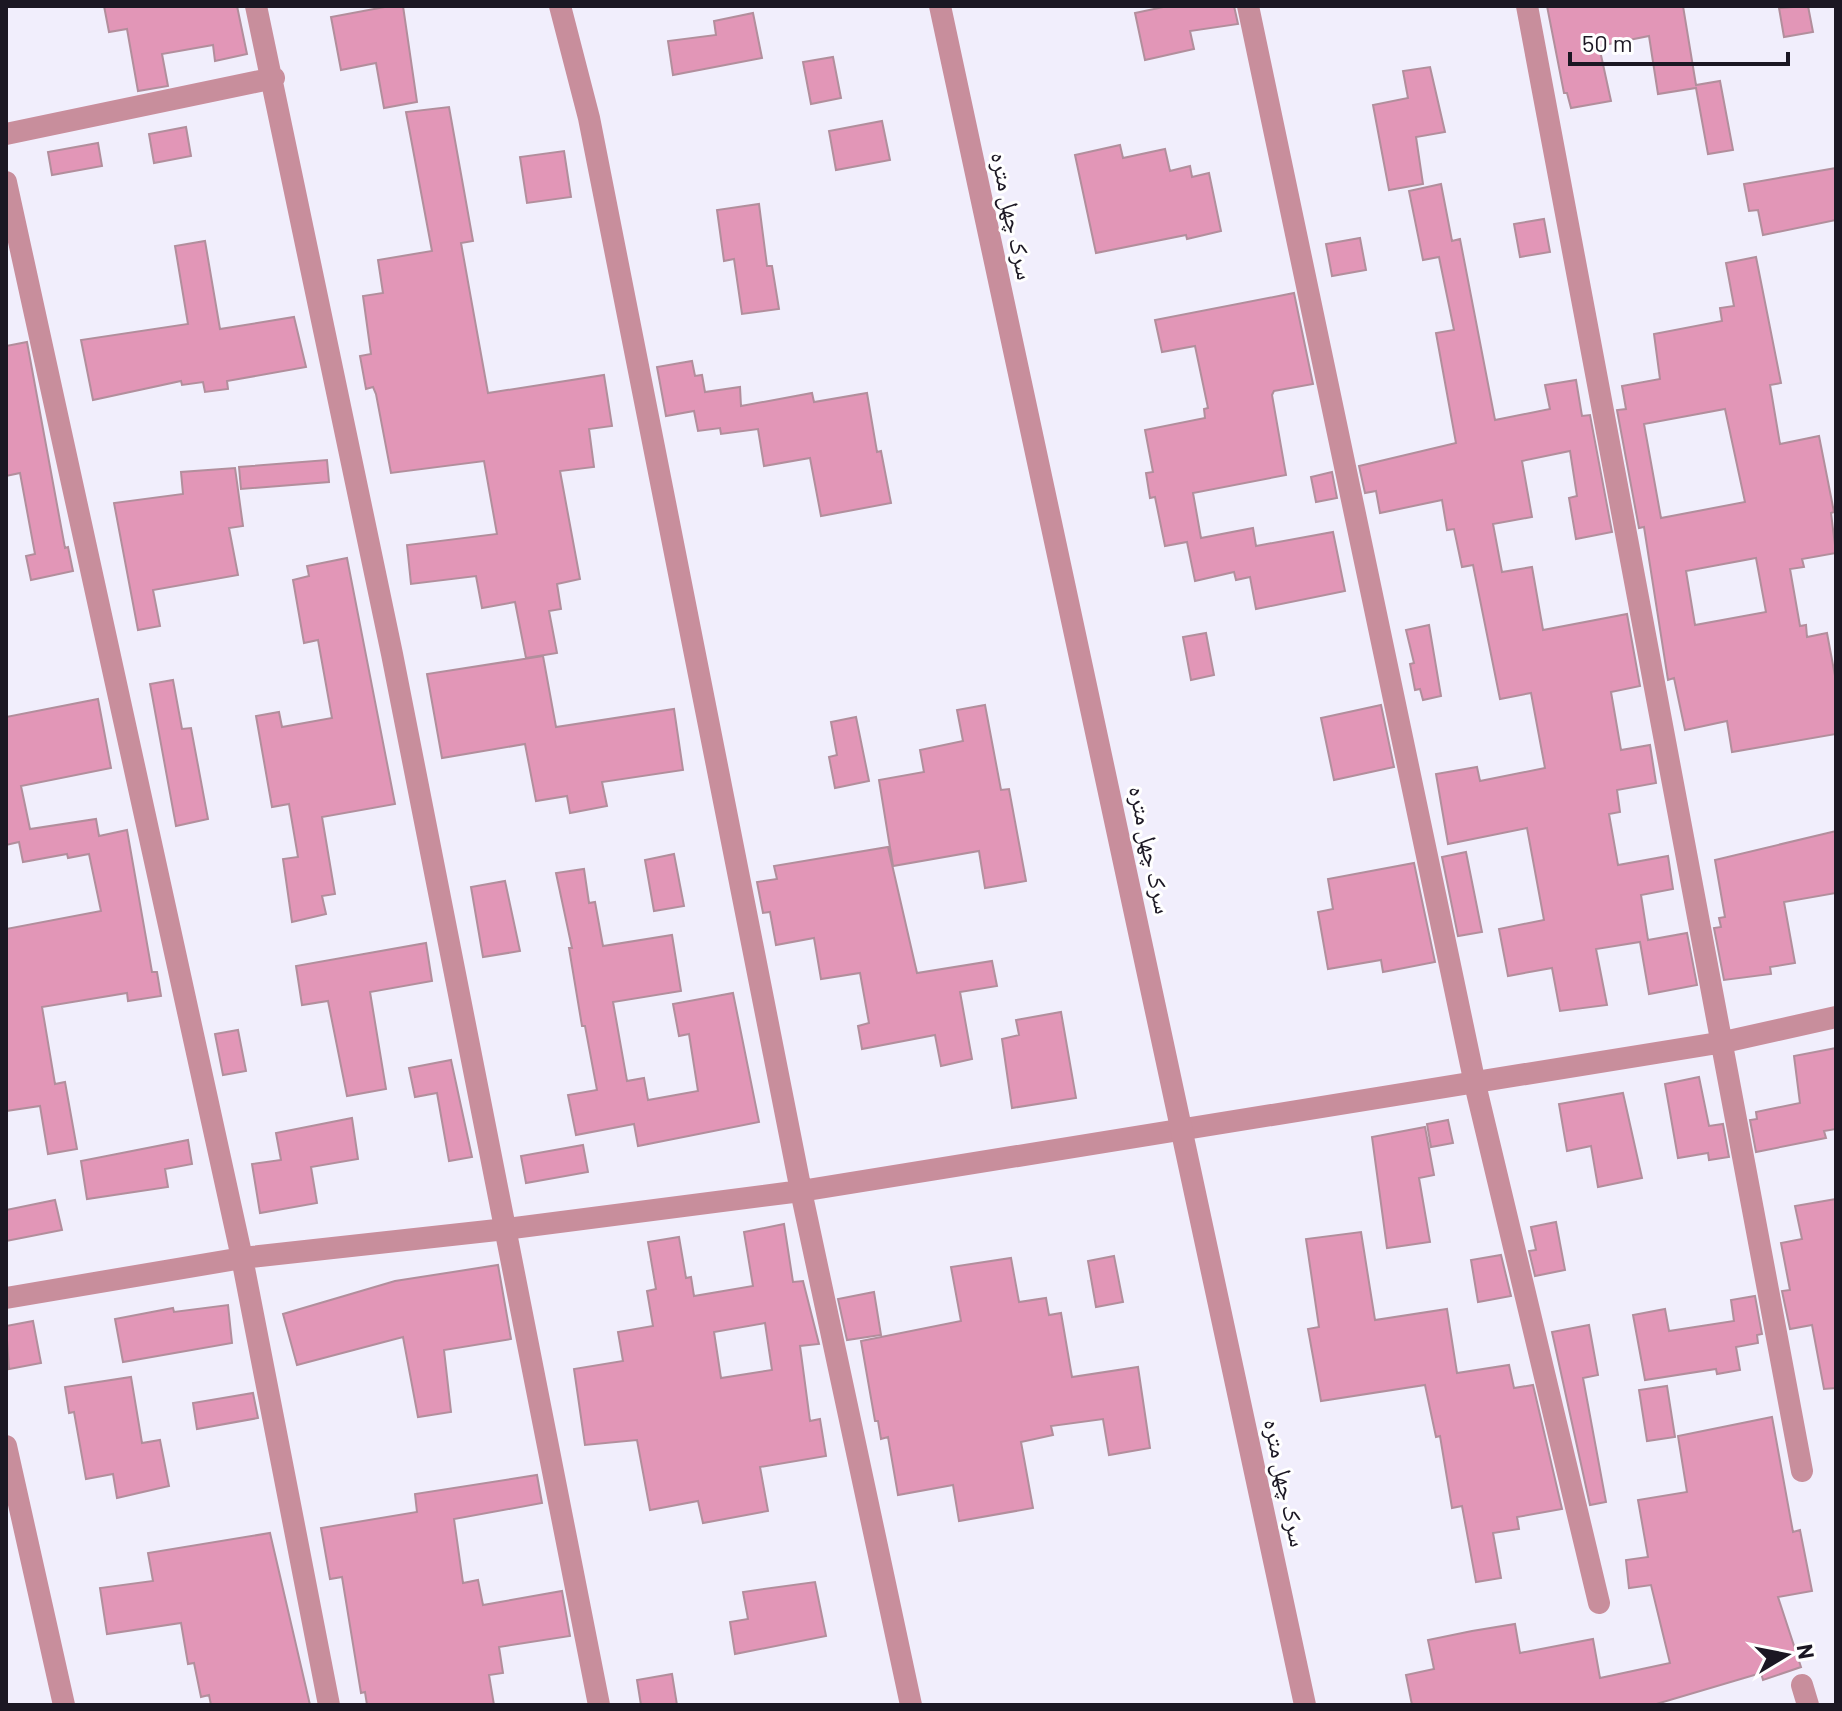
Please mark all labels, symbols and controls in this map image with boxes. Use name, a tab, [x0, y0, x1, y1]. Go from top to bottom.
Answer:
scale bar	[1570, 16, 1788, 66]
text: 50 m	[1582, 28, 1633, 57]
street label: سرک چهل متره	[985, 149, 1041, 283]
street label: سرک چهل متره	[1123, 783, 1179, 917]
street label: سرک چهل متره	[1258, 1416, 1314, 1550]
north arrow	[1746, 1615, 1826, 1695]
text: N	[1793, 1642, 1821, 1661]

